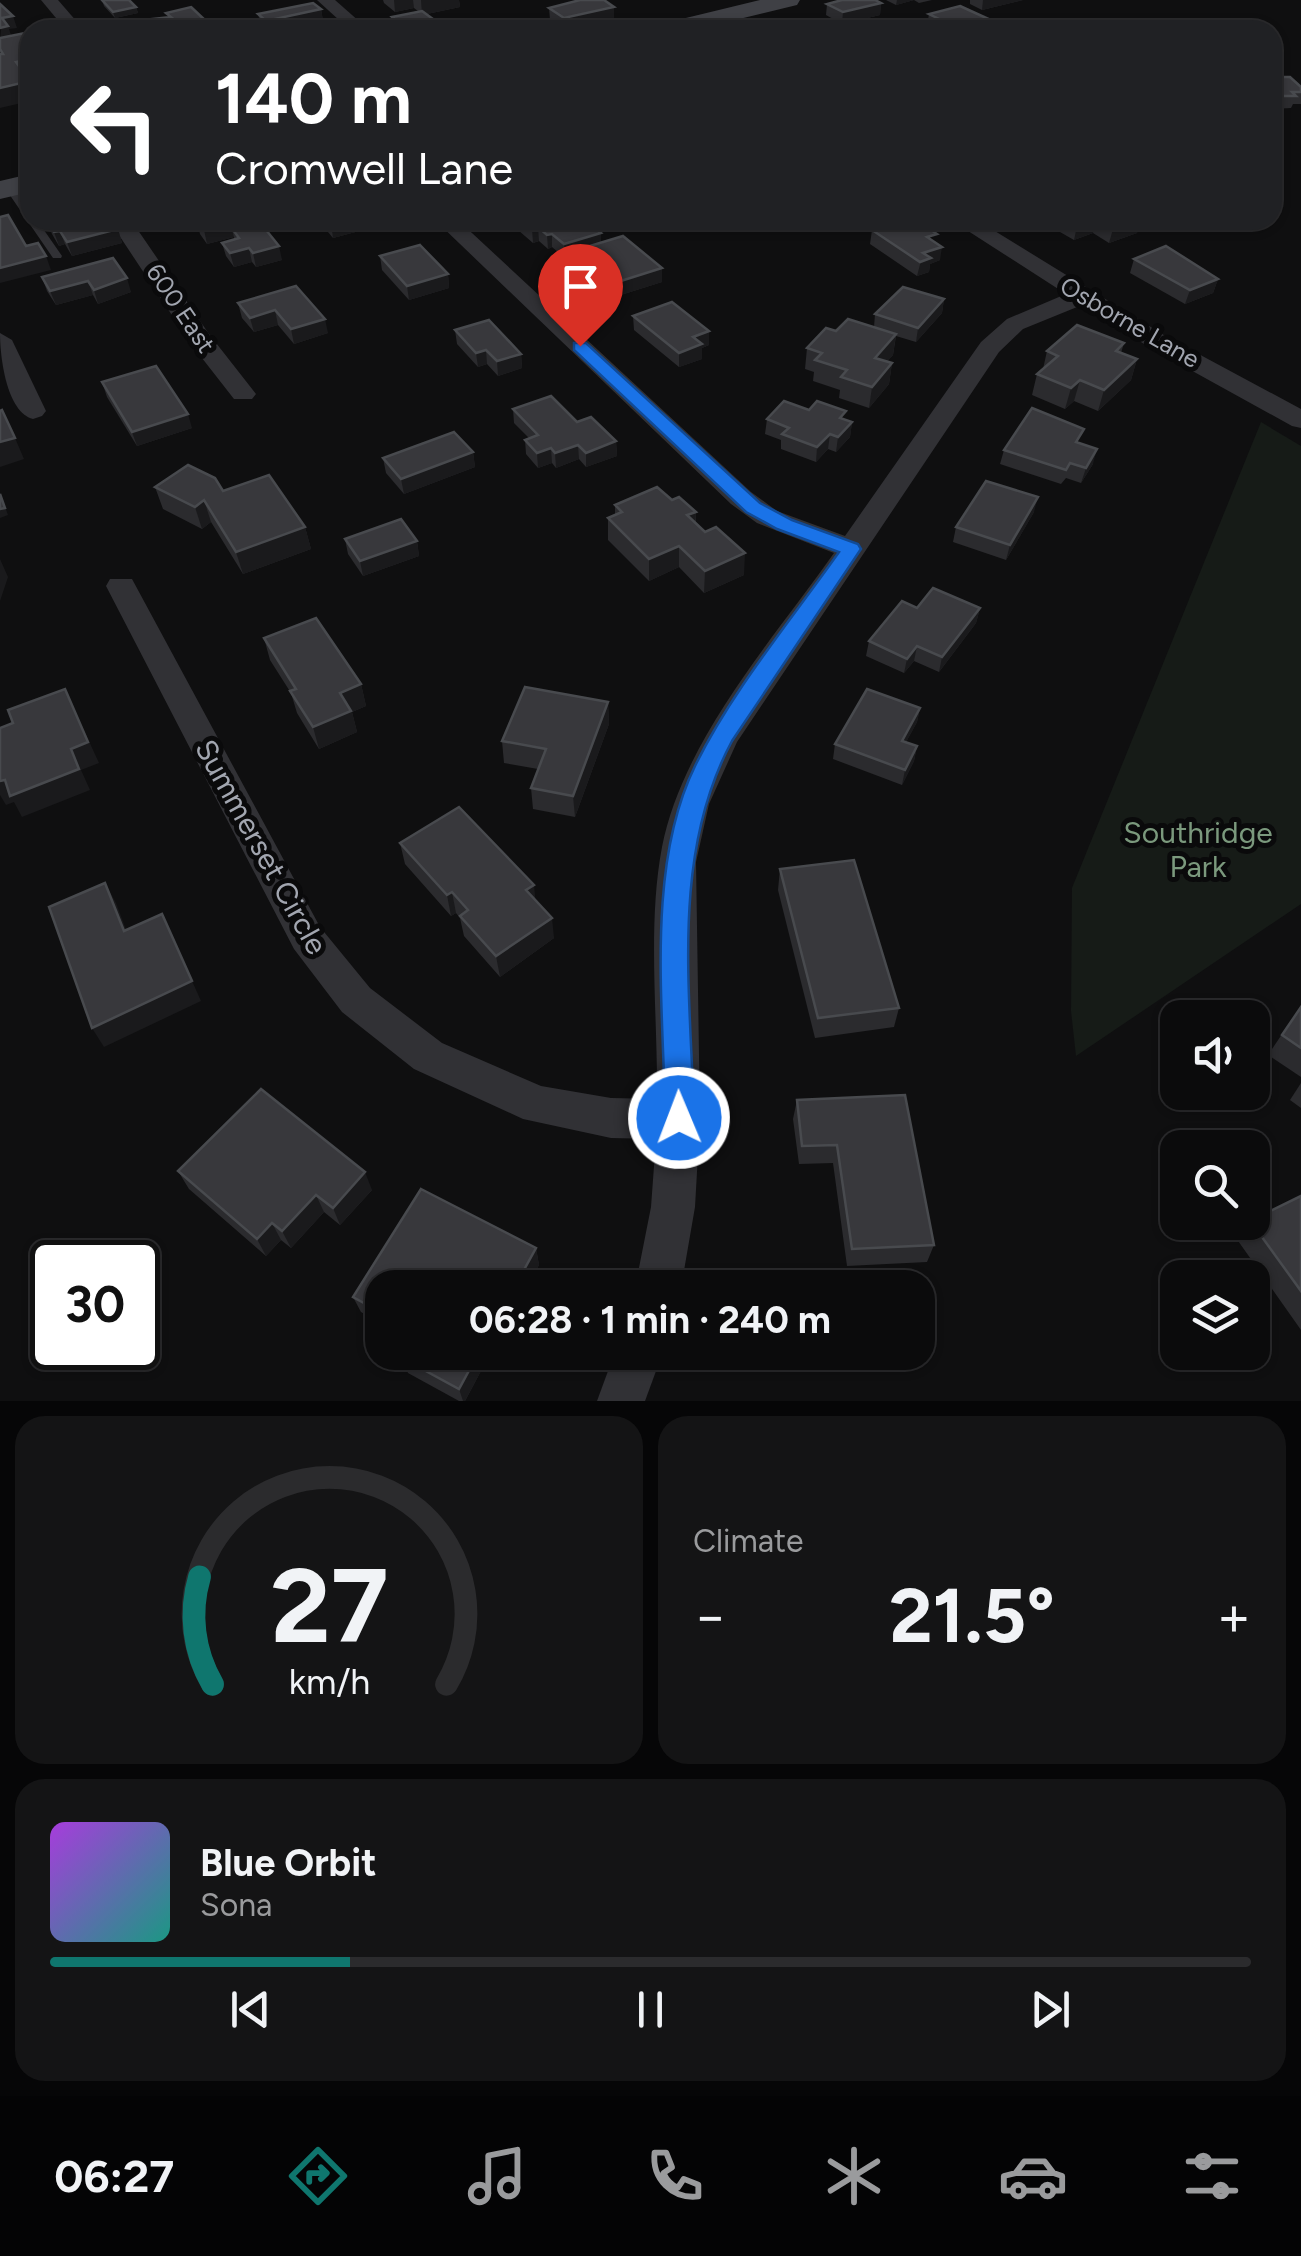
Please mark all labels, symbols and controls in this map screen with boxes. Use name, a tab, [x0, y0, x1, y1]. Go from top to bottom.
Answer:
text: 140 m	[215, 56, 412, 141]
icon: left	[50, 60, 180, 190]
text: Cromwell Lane	[215, 141, 513, 195]
pin	[538, 244, 623, 347]
street label: 600 East	[140, 258, 222, 358]
icon: arrive	[553, 259, 608, 314]
street label: Osborne Lane	[1055, 270, 1205, 374]
street label: Summerset Circle	[187, 733, 336, 961]
park label: Southridge Park	[1123, 814, 1273, 885]
map controls	[1160, 1000, 1270, 1370]
button: sound	[1160, 1000, 1270, 1110]
position arrow	[627, 1066, 731, 1170]
button: search	[1160, 1130, 1270, 1240]
speed limit sign: 30	[30, 1240, 160, 1370]
button: layers	[1160, 1260, 1270, 1370]
text: 06:28 · 1 min · 240 m	[469, 1297, 831, 1343]
text: Climate	[693, 1522, 804, 1560]
text: 27	[270, 1543, 388, 1668]
text: 21.5°	[889, 1571, 1055, 1661]
text: −	[693, 1583, 727, 1649]
text: +	[1217, 1583, 1251, 1649]
text: km/h	[288, 1660, 370, 1703]
text: Blue Orbit	[200, 1840, 376, 1886]
text: Sona	[200, 1886, 272, 1924]
icon: previous	[223, 1982, 278, 2037]
icon: pause	[623, 1982, 678, 2037]
icon: next	[1023, 1982, 1078, 2037]
icon: directions	[283, 2141, 353, 2211]
icon: music	[462, 2141, 532, 2211]
icon: phone	[640, 2141, 710, 2211]
icon: climate	[819, 2141, 889, 2211]
icon: car	[998, 2141, 1068, 2211]
icon: filters	[1177, 2141, 1247, 2211]
text: 06:27	[54, 2149, 174, 2203]

